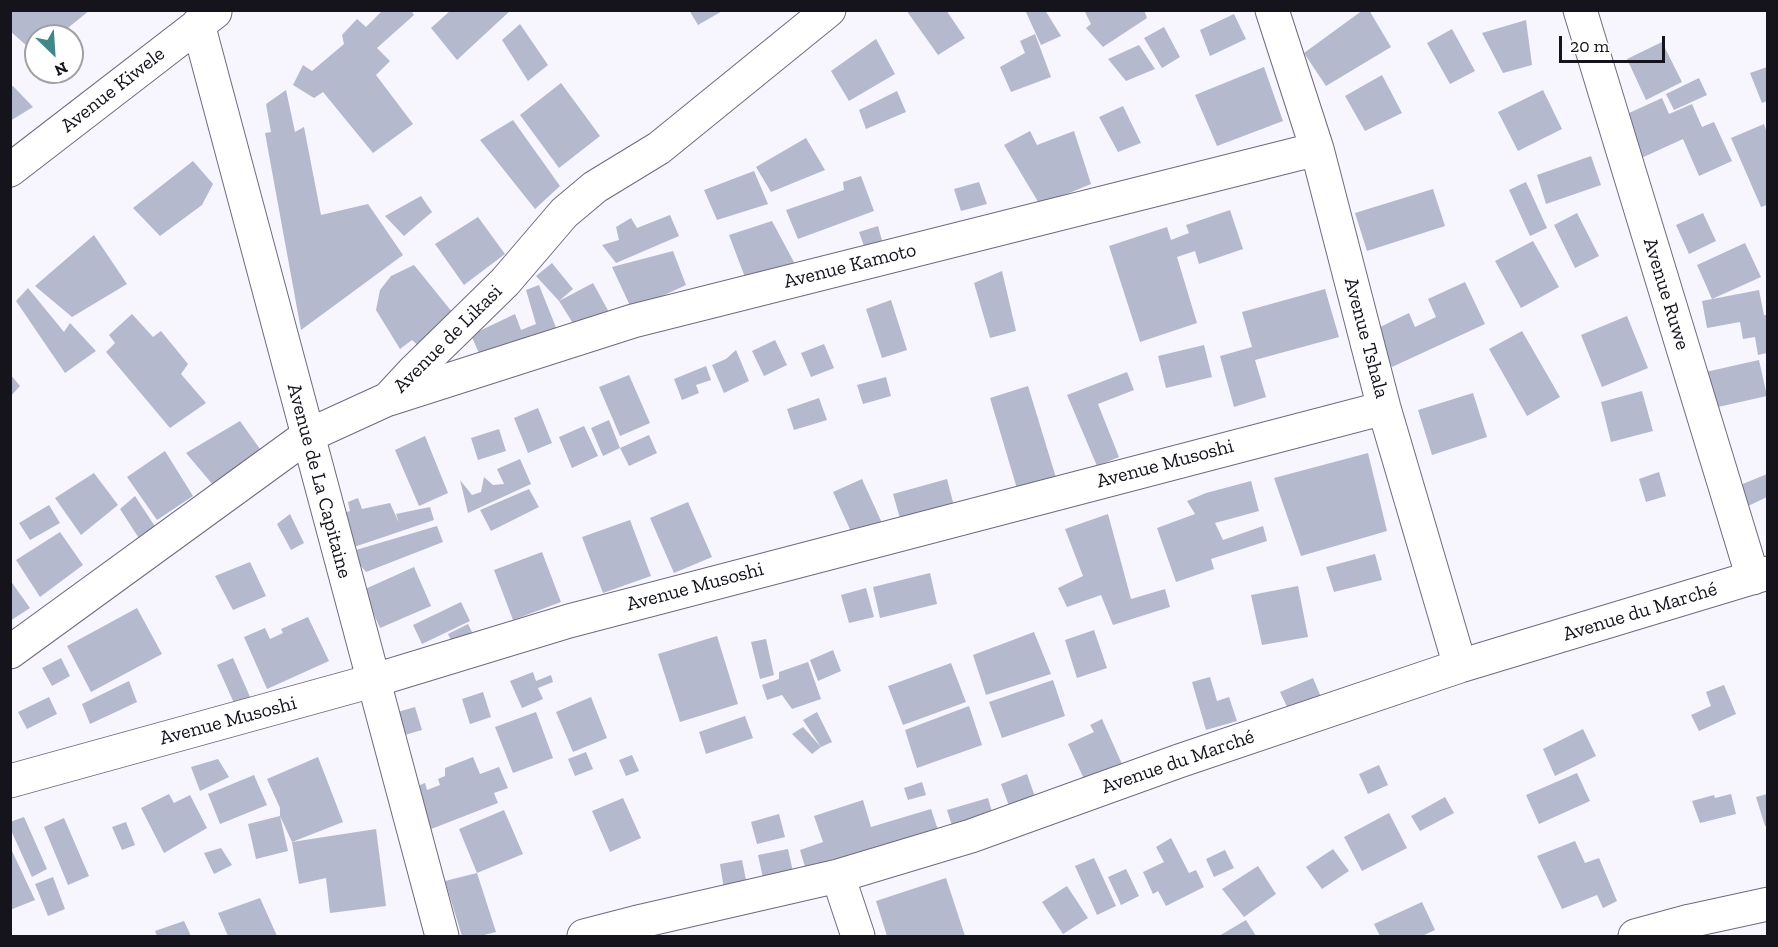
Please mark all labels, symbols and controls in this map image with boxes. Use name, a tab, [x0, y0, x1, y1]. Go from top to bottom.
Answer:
north arrow	[24, 24, 84, 84]
scale bar	[1562, 24, 1668, 62]
text: 20 m	[1570, 35, 1609, 57]
street label: Avenue Kiwele	[56, 42, 170, 138]
text: N	[51, 58, 71, 80]
street label: Avenue Ruwe	[1638, 235, 1694, 353]
street label: Avenue Kamoto	[781, 238, 919, 294]
street label: Avenue Tshala	[1338, 275, 1394, 401]
street label: Avenue de Likasi	[389, 280, 507, 398]
street label: Avenue de La Capitaine	[281, 381, 357, 581]
street label: Avenue Musoshi	[1094, 434, 1236, 494]
street label: Avenue Musoshi	[624, 557, 766, 617]
street label: Avenue du Marché	[1560, 577, 1720, 647]
street label: Avenue Musoshi	[157, 691, 299, 751]
street label: Avenue du Marché	[1098, 725, 1258, 799]

